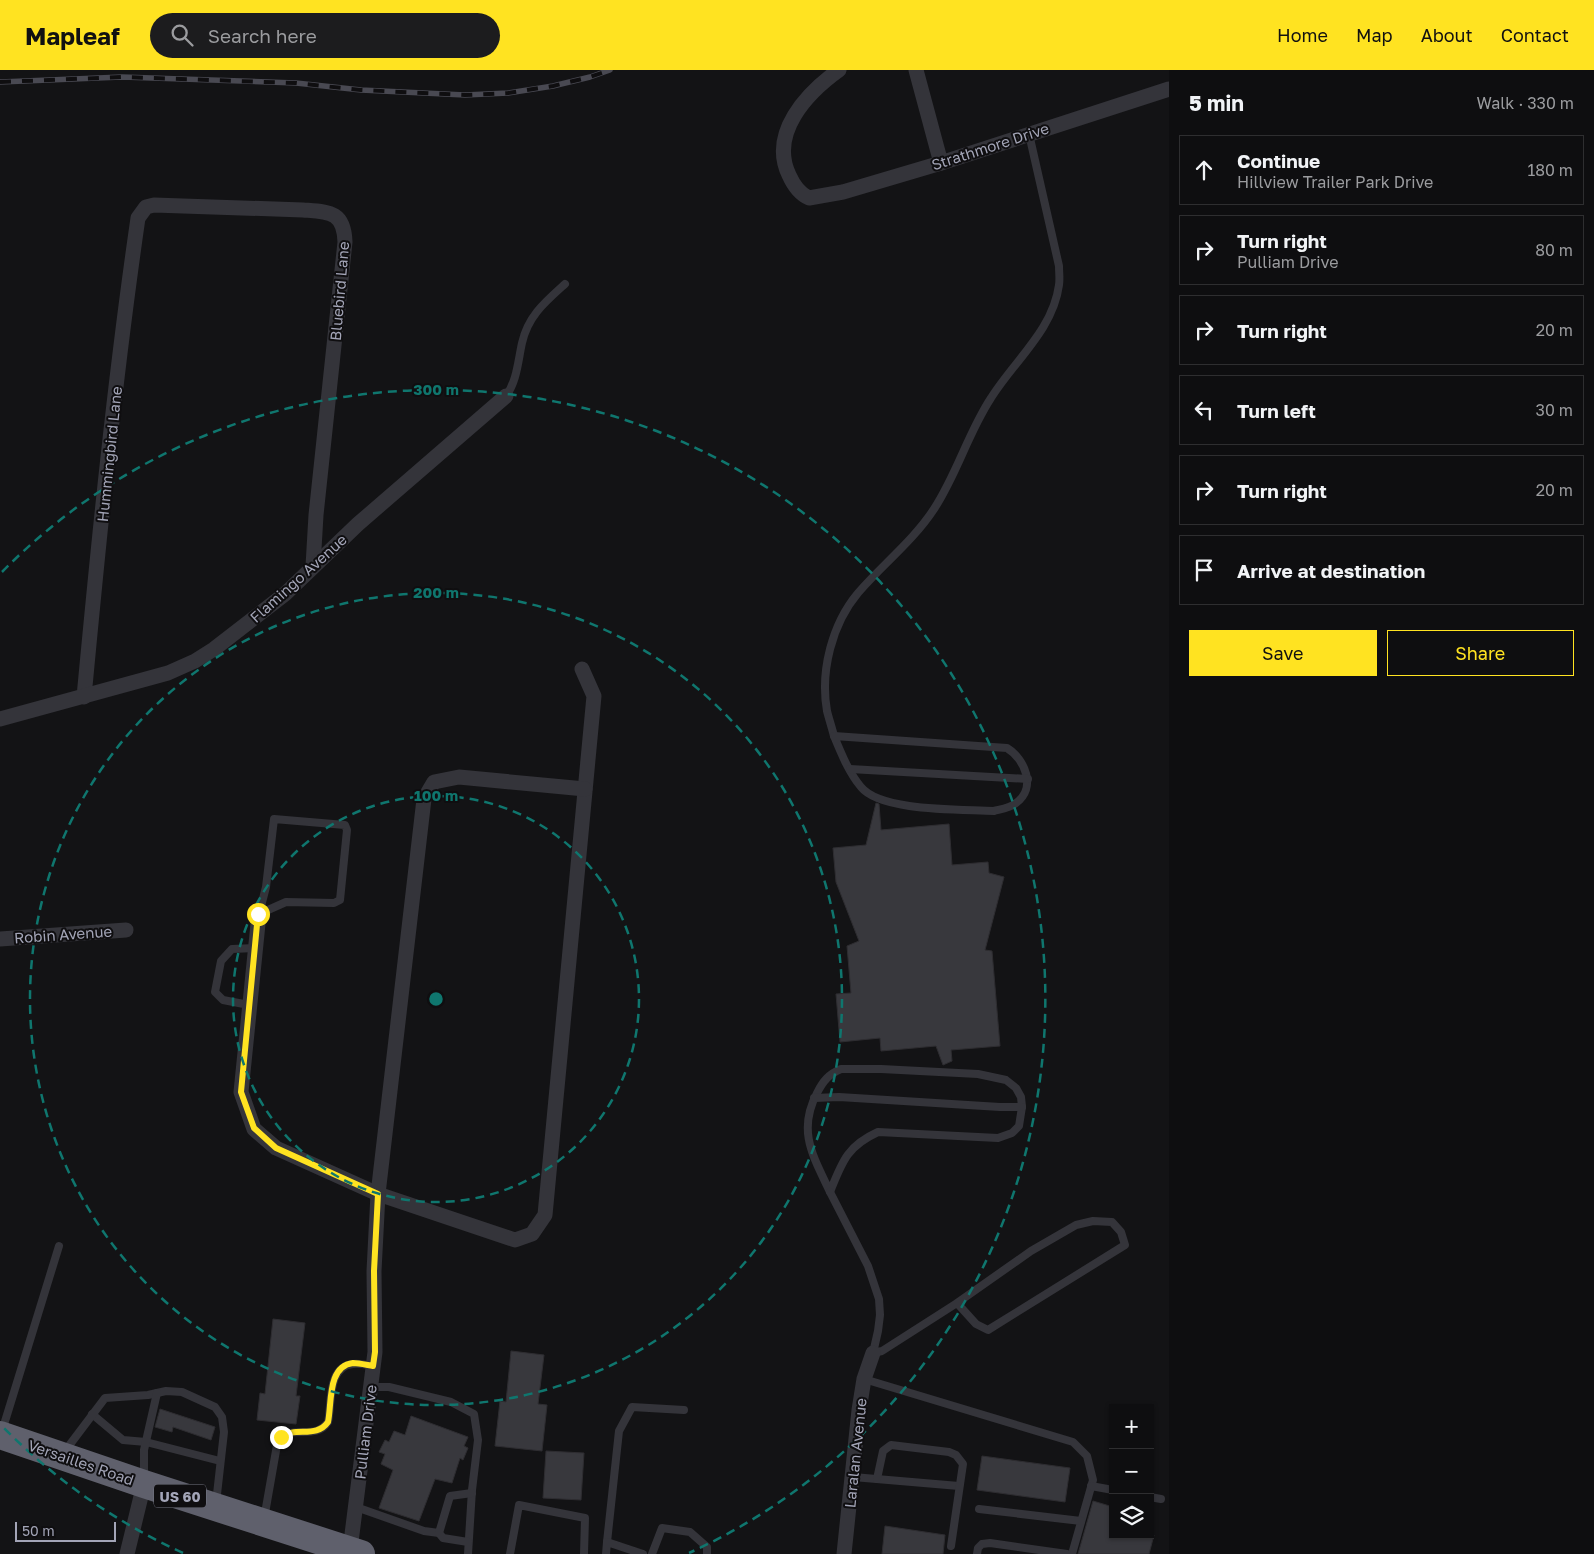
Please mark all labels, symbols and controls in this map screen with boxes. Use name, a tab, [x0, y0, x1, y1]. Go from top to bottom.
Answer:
search box	[150, 13, 500, 58]
text: Mapleaf	[25, 21, 120, 50]
icon: search	[168, 21, 196, 49]
text: Search here	[208, 24, 317, 47]
text: Home	[1277, 24, 1328, 46]
text: Map	[1356, 24, 1393, 46]
text: About	[1421, 24, 1473, 46]
text: Contact	[1501, 24, 1569, 46]
text: 5 min	[1189, 90, 1244, 116]
text: Walk · 330 m	[1476, 93, 1574, 113]
street label: Strathmore Drive	[929, 118, 1051, 173]
text: Continue	[1237, 149, 1320, 172]
icon: ahead	[1190, 156, 1218, 184]
text: 180 m	[1527, 160, 1573, 180]
text: Hillview Trailer Park Drive	[1237, 172, 1433, 192]
text: Turn right	[1237, 229, 1327, 252]
icon: right	[1190, 236, 1218, 264]
street label: Bluebird Lane	[326, 240, 352, 341]
text: 80 m	[1535, 240, 1573, 260]
text: Pulliam Drive	[1237, 252, 1339, 272]
icon: right	[1190, 316, 1218, 344]
text: Turn right	[1237, 319, 1327, 342]
text: 20 m	[1536, 320, 1573, 340]
text: 300 m	[413, 380, 459, 398]
street label: Hummingbird Lane	[93, 385, 125, 523]
icon: left	[1190, 396, 1218, 424]
text: Turn left	[1237, 399, 1316, 422]
text: 30 m	[1536, 400, 1573, 420]
icon: right	[1190, 476, 1218, 504]
text: Turn right	[1237, 479, 1327, 502]
text: 20 m	[1536, 480, 1573, 500]
street label: Flamingo Avenue	[246, 530, 350, 626]
icon: arrive	[1190, 556, 1218, 584]
text: Arrive at destination	[1237, 559, 1425, 582]
text: 200 m	[413, 583, 459, 601]
button: Save	[1189, 630, 1377, 676]
button: Share	[1387, 630, 1574, 676]
text: 100 m	[414, 786, 458, 804]
route start	[247, 903, 270, 926]
street label: Robin Avenue	[13, 922, 113, 946]
centre of rings	[427, 990, 445, 1008]
street label: Pulliam Drive	[350, 1383, 380, 1480]
street label: Laralan Avenue	[840, 1397, 870, 1509]
map controls	[1109, 1404, 1154, 1539]
button: +	[1109, 1404, 1154, 1449]
route end	[270, 1426, 293, 1449]
street label: Versailles Road	[26, 1435, 136, 1489]
button: −	[1109, 1449, 1154, 1494]
road number: US 60	[154, 1484, 206, 1508]
button: layers	[1109, 1494, 1154, 1539]
scale bar	[15, 1519, 116, 1542]
text: 50 m	[22, 1522, 55, 1539]

